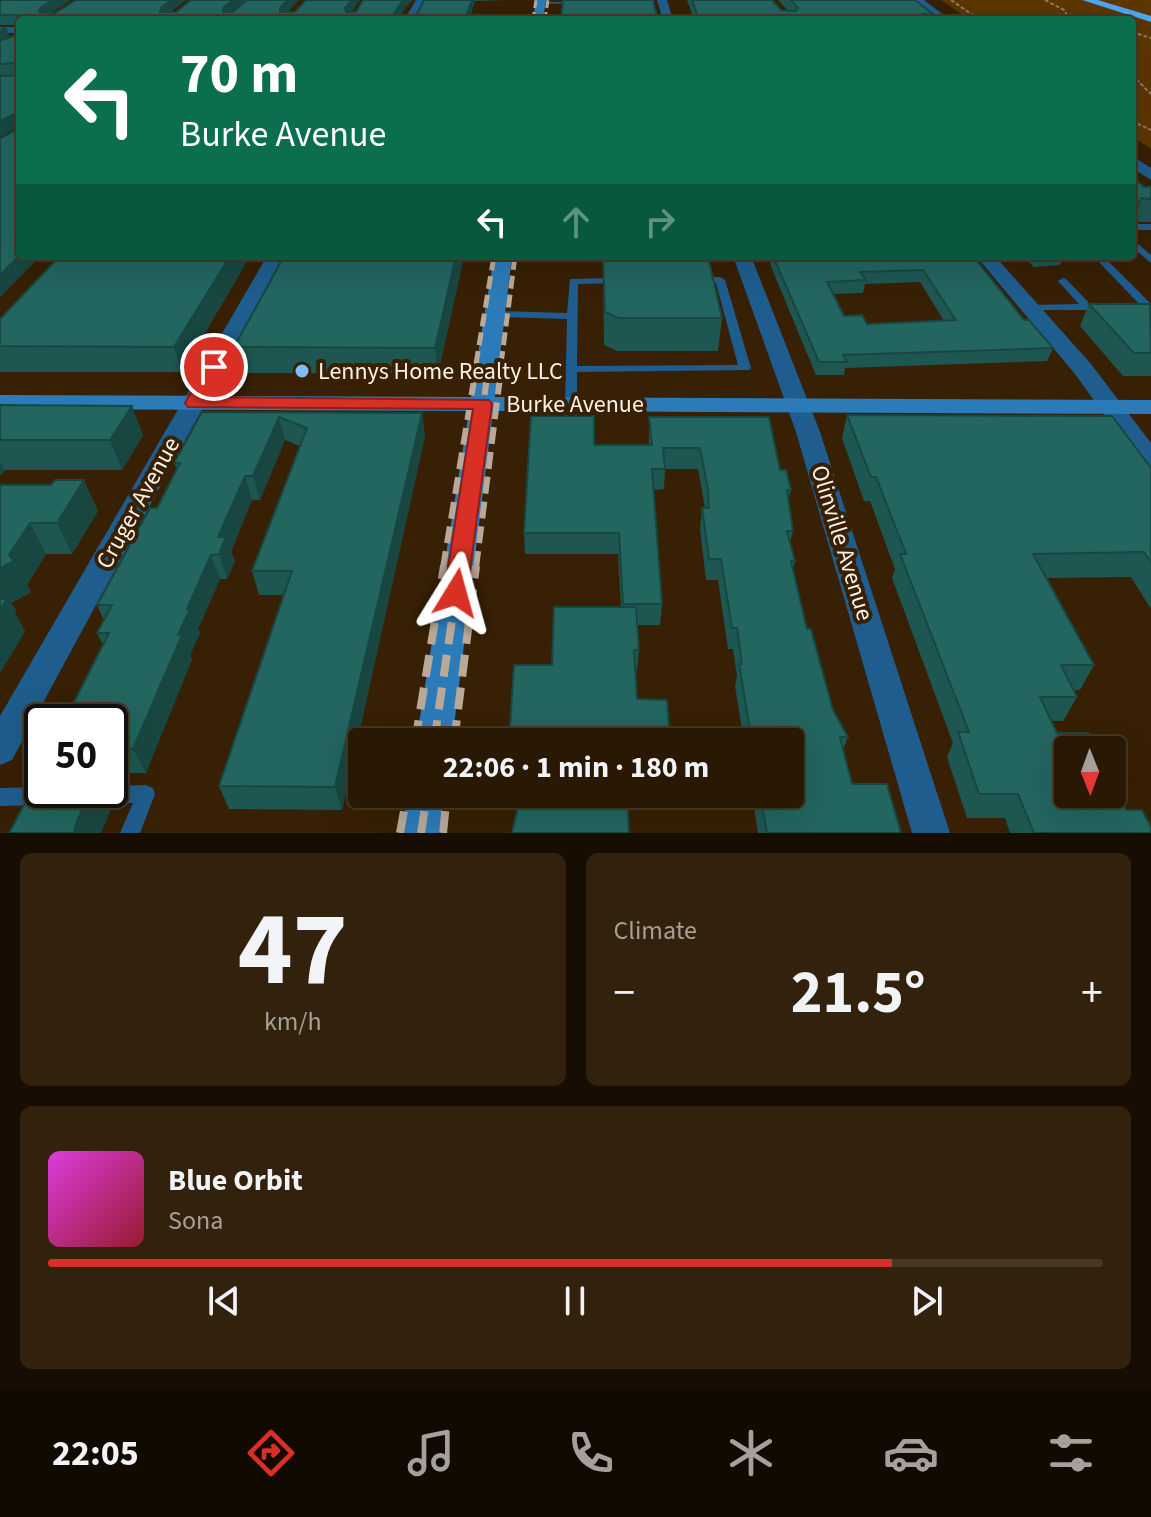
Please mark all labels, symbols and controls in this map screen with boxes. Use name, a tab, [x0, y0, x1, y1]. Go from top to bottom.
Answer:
text: 70 m	[180, 35, 298, 114]
icon: left	[48, 48, 152, 152]
text: Burke Avenue	[180, 109, 386, 160]
icon: left	[470, 200, 514, 244]
icon: ahead	[554, 200, 598, 244]
icon: right	[638, 200, 682, 244]
pin	[180, 333, 248, 401]
icon: arrive	[192, 345, 236, 389]
place label: Lennys Home Realty LLC	[318, 354, 563, 389]
marker: Lennys Home Realty LLC	[293, 362, 311, 380]
street label: Burke Avenue	[506, 387, 644, 422]
street label: Cruger Avenue	[87, 431, 189, 575]
street label: Olinville Avenue	[802, 461, 882, 625]
position arrow	[414, 551, 498, 635]
speed limit sign: 50	[24, 704, 128, 808]
north arrow	[1054, 736, 1126, 808]
map controls	[1054, 736, 1126, 808]
text: 22:06 · 1 min · 180 m	[443, 746, 709, 789]
text: 47	[238, 877, 348, 1025]
text: Climate	[614, 912, 697, 949]
text: 21.5°	[791, 951, 926, 1036]
text: −	[614, 962, 635, 1025]
text: +	[1081, 962, 1103, 1025]
text: km/h	[264, 1003, 322, 1040]
text: Blue Orbit	[168, 1159, 303, 1202]
text: Sona	[168, 1202, 223, 1239]
icon: previous	[202, 1279, 246, 1323]
icon: pause	[553, 1279, 597, 1323]
icon: next	[905, 1279, 949, 1323]
icon: directions	[243, 1425, 299, 1481]
icon: music	[403, 1425, 459, 1481]
icon: phone	[563, 1425, 619, 1481]
icon: climate	[723, 1425, 779, 1481]
icon: car	[883, 1425, 939, 1481]
icon: filters	[1043, 1425, 1099, 1481]
text: 22:05	[52, 1428, 139, 1479]

